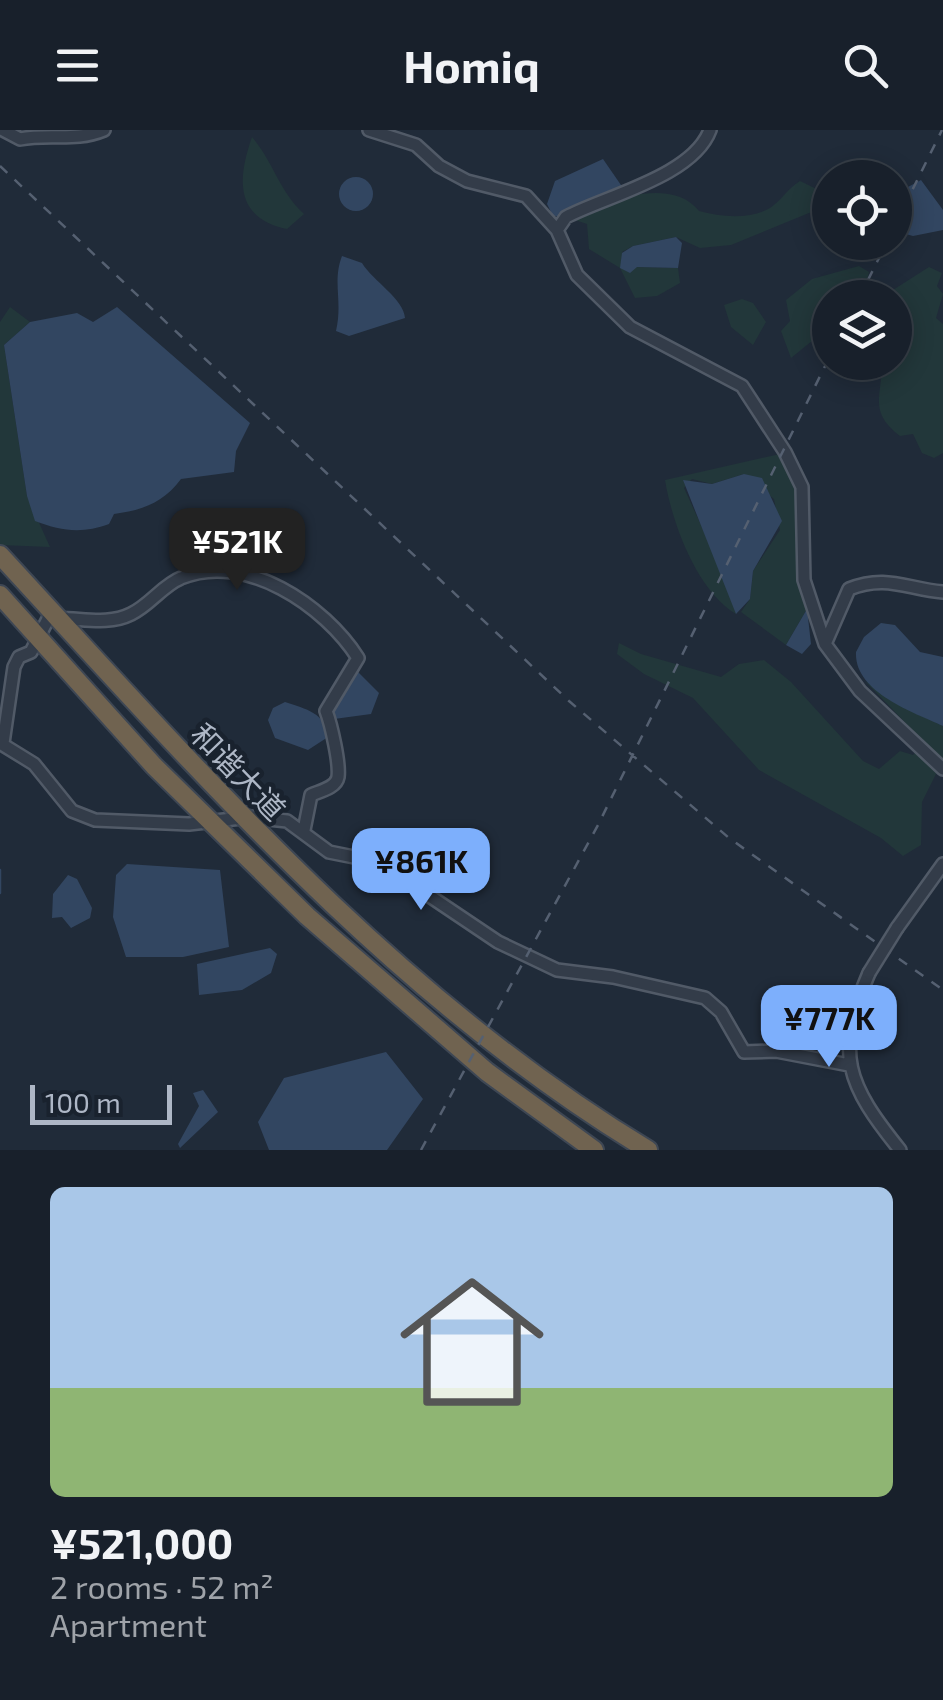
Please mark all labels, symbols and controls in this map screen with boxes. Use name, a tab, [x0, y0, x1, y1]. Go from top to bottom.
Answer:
icon: menu	[50, 38, 105, 93]
text: Homiq	[403, 38, 540, 92]
icon: search	[838, 38, 893, 93]
map controls	[812, 160, 912, 380]
button: locate	[812, 160, 912, 260]
button: layers	[812, 280, 912, 380]
pin: ¥521K	[167, 508, 307, 593]
text: ¥521K	[191, 521, 283, 559]
street label: 和谐大道	[184, 715, 294, 827]
pin: ¥861K	[351, 828, 491, 913]
text: ¥861K	[374, 841, 468, 879]
pin: ¥777K	[759, 985, 899, 1070]
text: ¥777K	[783, 998, 875, 1036]
scale bar	[30, 1080, 172, 1124]
text: 100 m	[45, 1085, 121, 1119]
icon: home	[382, 1252, 562, 1432]
text: ¥521,000	[50, 1517, 233, 1567]
text: 2 rooms · 52 m²	[50, 1567, 274, 1605]
text: Apartment	[50, 1605, 207, 1643]

